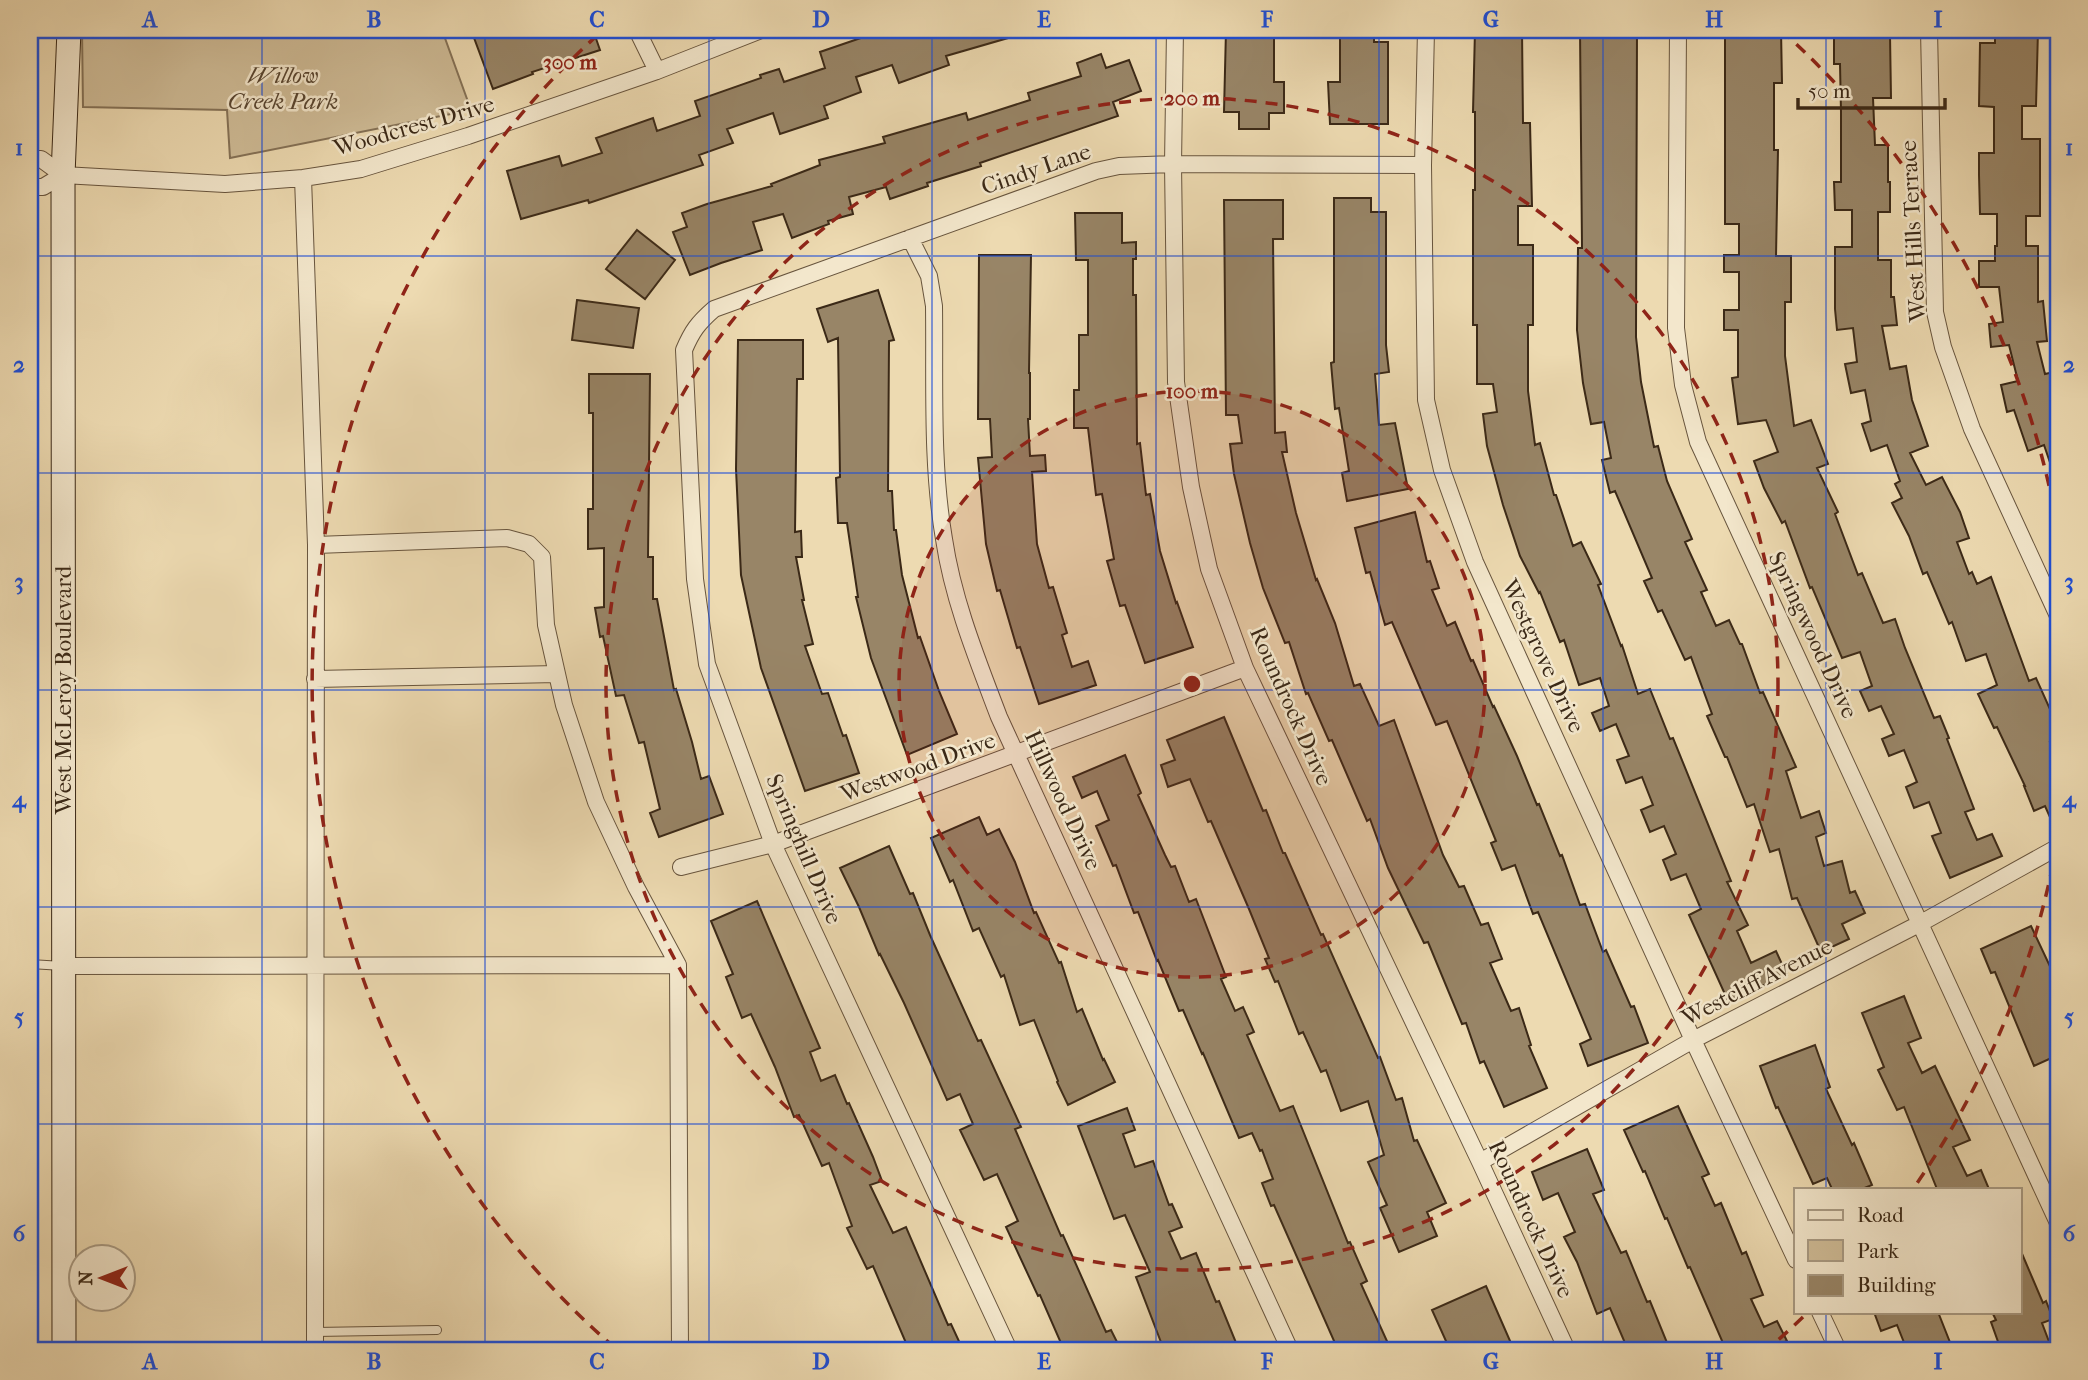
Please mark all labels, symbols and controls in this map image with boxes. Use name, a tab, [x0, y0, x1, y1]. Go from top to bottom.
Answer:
text: A	[141, 6, 159, 33]
text: B	[367, 6, 382, 33]
text: C	[589, 6, 605, 33]
text: D	[812, 6, 830, 33]
text: E	[1037, 6, 1051, 33]
text: F	[1260, 6, 1274, 33]
text: G	[1483, 6, 1499, 33]
text: H	[1705, 6, 1723, 33]
text: I	[1934, 6, 1943, 33]
text: 300 m	[543, 50, 597, 74]
park label: Willow Creek Park	[228, 62, 338, 115]
scale bar	[1798, 66, 1944, 110]
text: 50 m	[1808, 79, 1851, 103]
text: 200 m	[1164, 86, 1221, 110]
street label: Woodcrest Drive	[330, 90, 497, 162]
text: 1	[15, 134, 23, 161]
text: 1	[2065, 134, 2073, 161]
street label: Cindy Lane	[978, 138, 1094, 200]
street label: West Hills Terrace	[1895, 139, 1931, 324]
text: 2	[13, 351, 25, 378]
text: 2	[2063, 351, 2075, 378]
text: 100 m	[1166, 379, 1219, 403]
street label: Springwood Drive	[1763, 547, 1863, 723]
street label: West McLeroy Boulevard	[50, 565, 77, 815]
text: 3	[14, 568, 24, 595]
text: 3	[2064, 568, 2074, 595]
street label: Westgrove Drive	[1495, 574, 1590, 737]
street label: Roundrock Drive	[1244, 622, 1338, 790]
centre of rings	[1180, 672, 1204, 696]
street label: Westwood Drive	[836, 726, 999, 808]
street label: Hillwood Drive	[1019, 726, 1107, 874]
street label: Springhill Drive	[760, 770, 848, 928]
text: 4	[11, 786, 27, 813]
text: 4	[2061, 786, 2077, 813]
street label: Westcliff Avenue	[1676, 932, 1837, 1032]
text: 5	[14, 1003, 24, 1030]
text: 5	[2064, 1003, 2074, 1030]
street label: Roundrock Drive	[1483, 1136, 1579, 1302]
legend	[1794, 1188, 2022, 1314]
text: Road	[1857, 1203, 1904, 1227]
text: 6	[13, 1220, 26, 1247]
text: 6	[2063, 1220, 2076, 1247]
text: Park	[1857, 1239, 1899, 1263]
north arrow	[66, 1244, 136, 1314]
text: N	[75, 1270, 97, 1285]
text: Building	[1857, 1273, 1936, 1297]
text: A	[141, 1348, 159, 1375]
text: B	[367, 1348, 382, 1375]
text: C	[589, 1348, 605, 1375]
text: D	[812, 1348, 830, 1375]
text: E	[1037, 1348, 1051, 1375]
text: F	[1260, 1348, 1274, 1375]
text: G	[1483, 1348, 1499, 1375]
text: H	[1705, 1348, 1723, 1375]
text: I	[1934, 1348, 1943, 1375]

